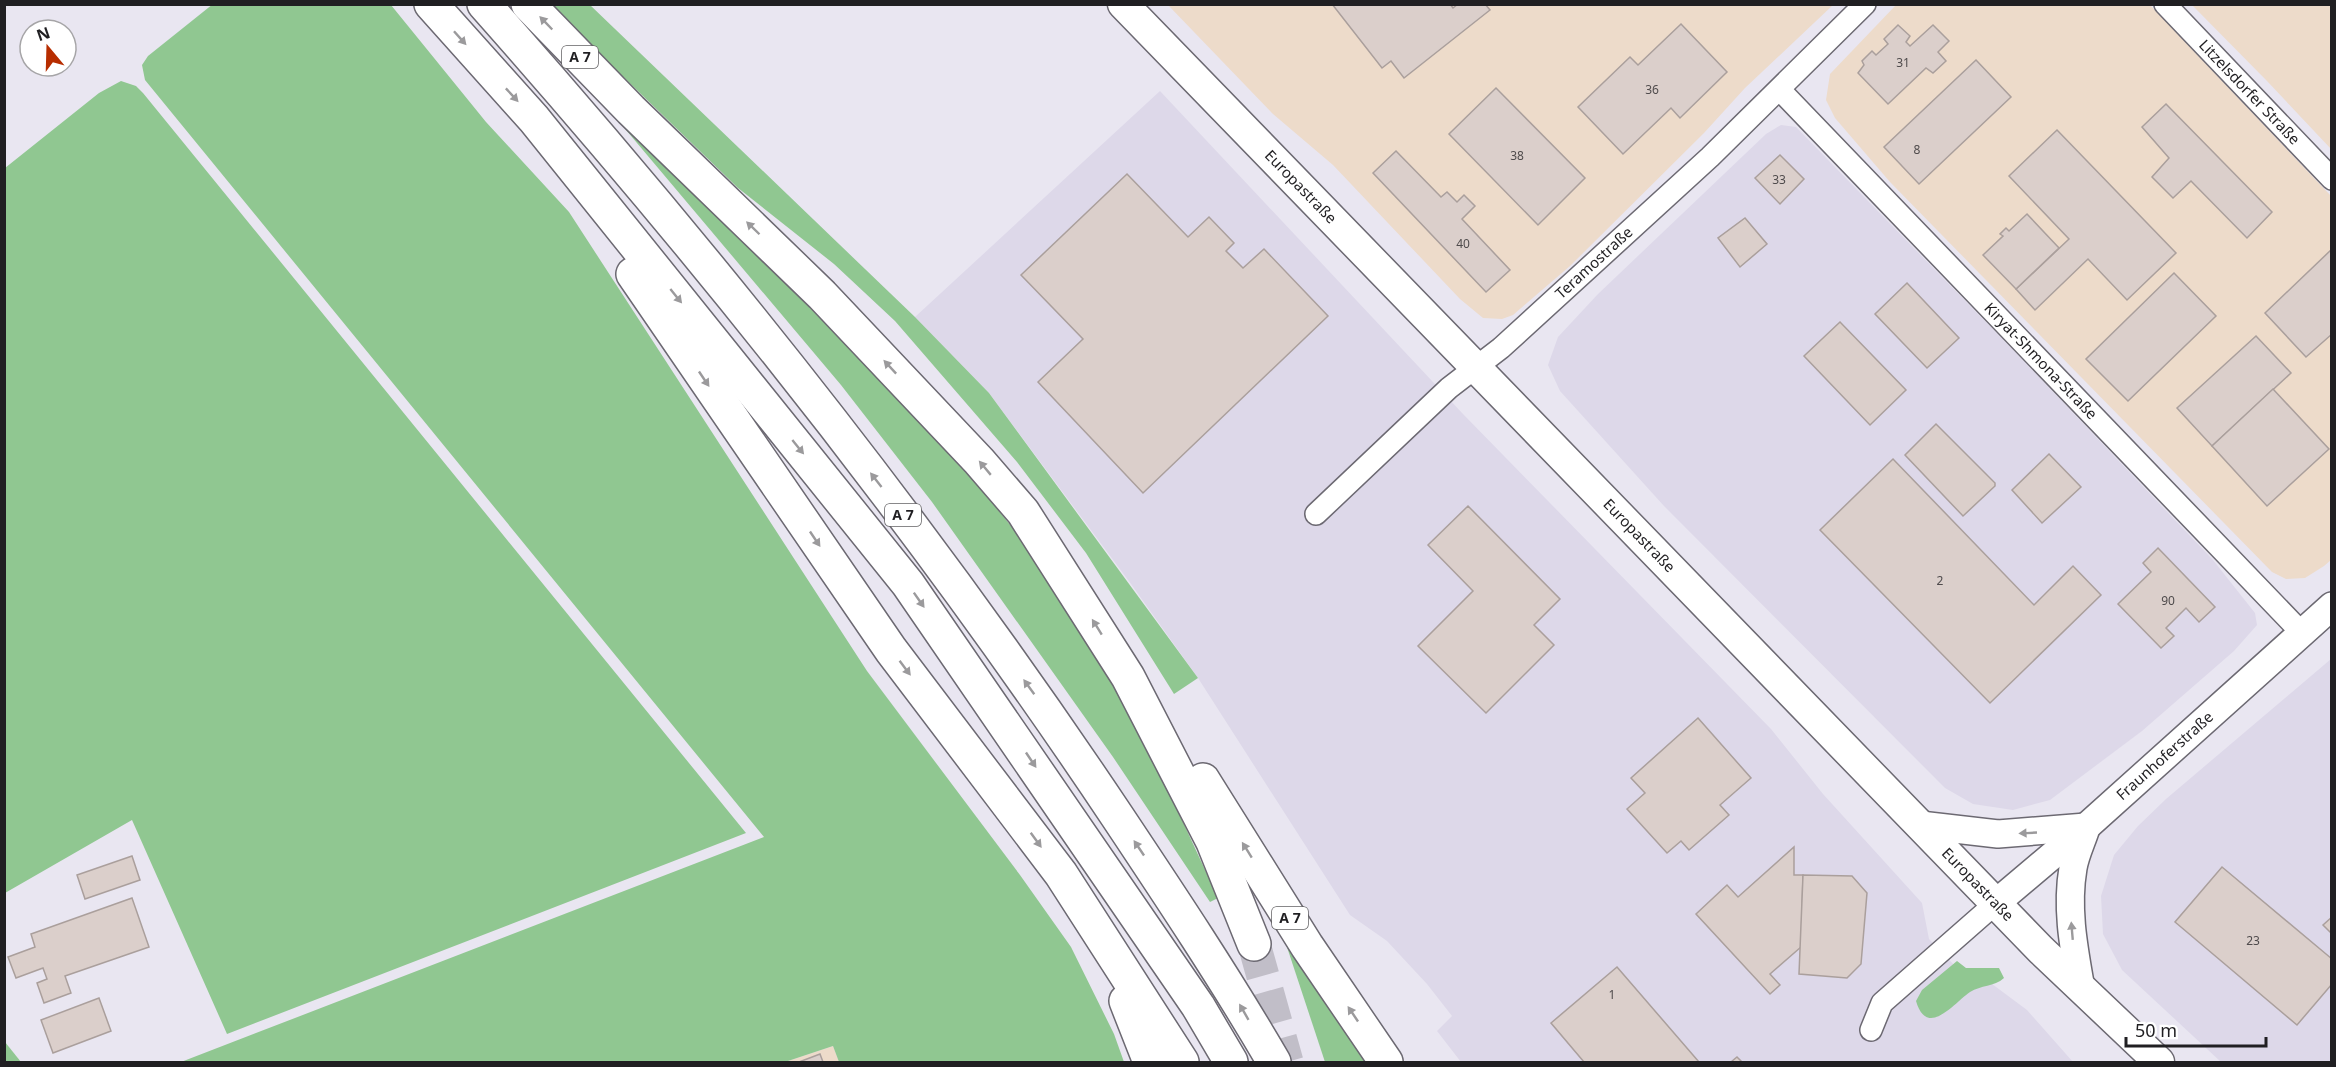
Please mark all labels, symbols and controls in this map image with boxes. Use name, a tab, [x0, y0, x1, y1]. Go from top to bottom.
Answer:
one-way arrow	[540, 17, 554, 31]
north arrow	[18, 18, 78, 78]
text: N	[33, 21, 53, 46]
one-way arrow	[453, 30, 467, 45]
street label: Litzelsdorfer Straße	[2195, 35, 2305, 148]
road number: A 7	[562, 46, 598, 68]
house number: 31	[1896, 54, 1910, 71]
house number: 36	[1645, 81, 1659, 98]
one-way arrow	[505, 87, 518, 102]
house number: 8	[1914, 141, 1921, 158]
street label: Europastraße	[1261, 145, 1342, 227]
house number: 38	[1510, 147, 1524, 164]
house number: 33	[1772, 171, 1786, 188]
one-way arrow	[747, 222, 761, 236]
street label: Teramostraße	[1551, 222, 1636, 303]
house number: 40	[1456, 235, 1470, 252]
one-way arrow	[669, 288, 682, 303]
street label: Kiryat-Shmona-Straße	[1980, 298, 2102, 423]
one-way arrow	[884, 360, 897, 375]
one-way arrow	[699, 370, 710, 387]
one-way arrow	[792, 440, 804, 455]
one-way arrow	[979, 461, 992, 476]
one-way arrow	[870, 472, 882, 487]
street label: Europastraße	[1599, 494, 1680, 576]
road number: A 7	[885, 504, 921, 526]
one-way arrow	[809, 531, 820, 547]
house number: 2	[1937, 572, 1944, 589]
one-way arrow	[913, 592, 925, 608]
house number: 90	[2161, 592, 2175, 609]
one-way arrow	[1092, 619, 1103, 635]
one-way arrow	[899, 661, 911, 676]
one-way arrow	[1023, 679, 1035, 695]
street label: Fraunhoferstraße	[2112, 706, 2217, 804]
one-way arrow	[1025, 752, 1036, 768]
one-way arrow	[2019, 828, 2038, 838]
one-way arrow	[1030, 832, 1042, 848]
one-way arrow	[1133, 840, 1144, 857]
one-way arrow	[1242, 842, 1253, 859]
street label: Europastraße	[1938, 843, 2019, 925]
road number: A 7	[1272, 907, 1308, 929]
one-way arrow	[2067, 922, 2077, 941]
house number: 23	[2246, 932, 2260, 949]
house number: 1	[1609, 986, 1615, 1003]
one-way arrow	[1239, 1004, 1250, 1020]
one-way arrow	[1348, 1006, 1359, 1022]
scale bar	[2126, 1010, 2266, 1048]
text: 50 m	[2135, 1018, 2177, 1042]

